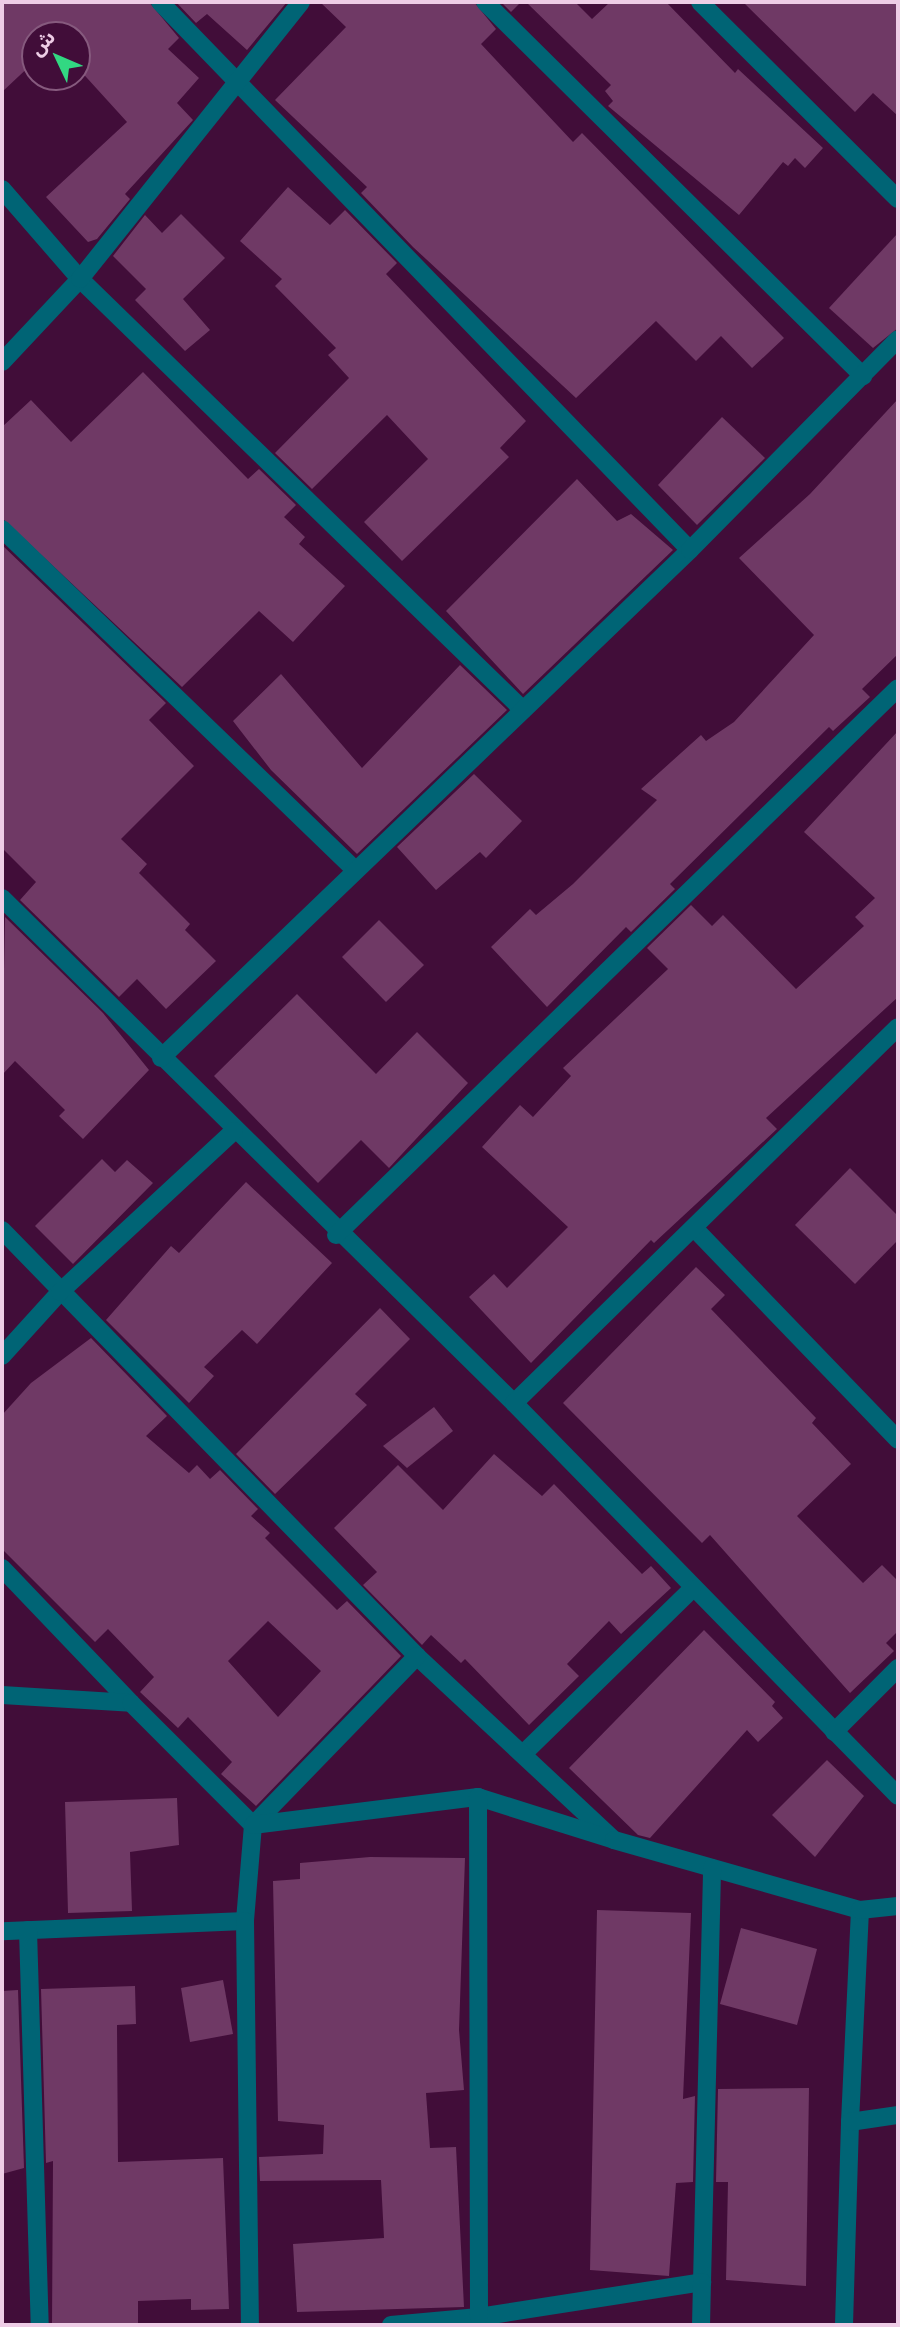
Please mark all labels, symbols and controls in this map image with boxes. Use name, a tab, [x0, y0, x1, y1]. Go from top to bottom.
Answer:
north arrow	[21, 21, 91, 91]
text: ش	[25, 25, 60, 61]

